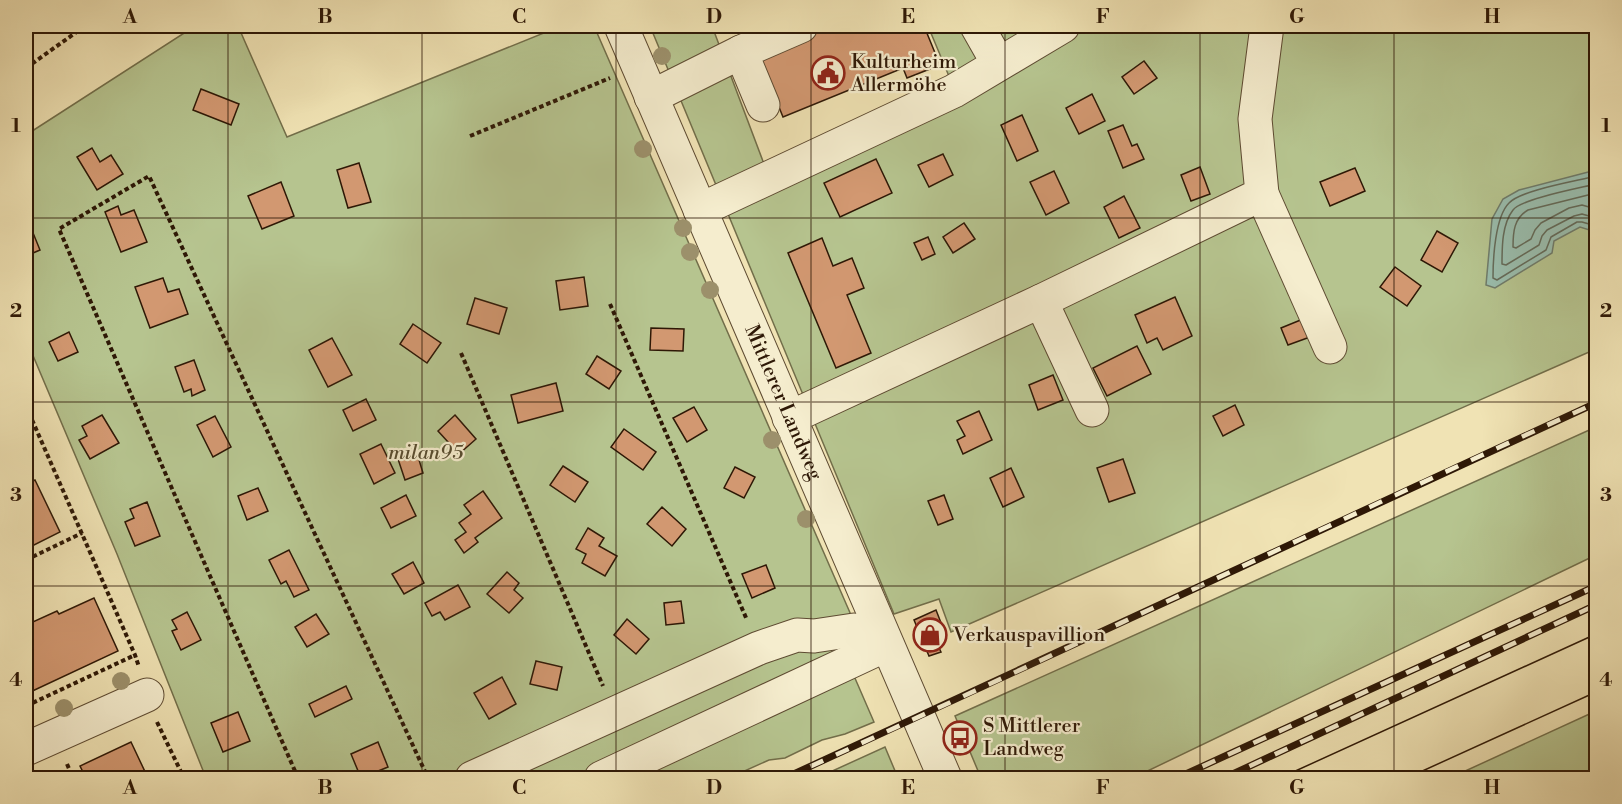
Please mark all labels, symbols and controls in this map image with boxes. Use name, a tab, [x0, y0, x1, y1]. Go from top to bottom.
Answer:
text: A	[122, 5, 138, 30]
text: B	[317, 5, 333, 30]
text: C	[512, 5, 526, 30]
text: D	[706, 5, 722, 30]
text: E	[901, 5, 915, 30]
text: F	[1096, 5, 1110, 30]
text: G	[1289, 5, 1305, 30]
text: H	[1484, 5, 1501, 30]
place label: Kulturheim Allermöhe	[850, 50, 957, 98]
public building icon: Kulturheim Allermöhe	[810, 55, 846, 91]
text: 1	[11, 114, 21, 139]
text: 1	[1601, 114, 1611, 139]
text: 2	[10, 299, 22, 324]
text: 2	[1600, 299, 1612, 324]
street label: Mittlerer Landweg	[739, 321, 828, 485]
park label: milan95	[389, 441, 465, 466]
text: 3	[10, 483, 22, 508]
text: 3	[1600, 483, 1612, 508]
shop icon: Verkauspavillion	[912, 617, 948, 653]
place label: Verkauspavillion	[952, 623, 1105, 648]
text: 4	[9, 668, 23, 693]
text: 4	[1599, 668, 1613, 693]
place label: S Mittlerer Landweg	[983, 714, 1081, 762]
bus stop icon: S Mittlerer Landweg	[942, 720, 978, 756]
text: A	[122, 776, 138, 801]
text: B	[317, 776, 333, 801]
text: C	[512, 776, 526, 801]
text: D	[706, 776, 722, 801]
text: E	[901, 776, 915, 801]
text: F	[1096, 776, 1110, 801]
text: G	[1289, 776, 1305, 801]
text: H	[1484, 776, 1501, 801]

